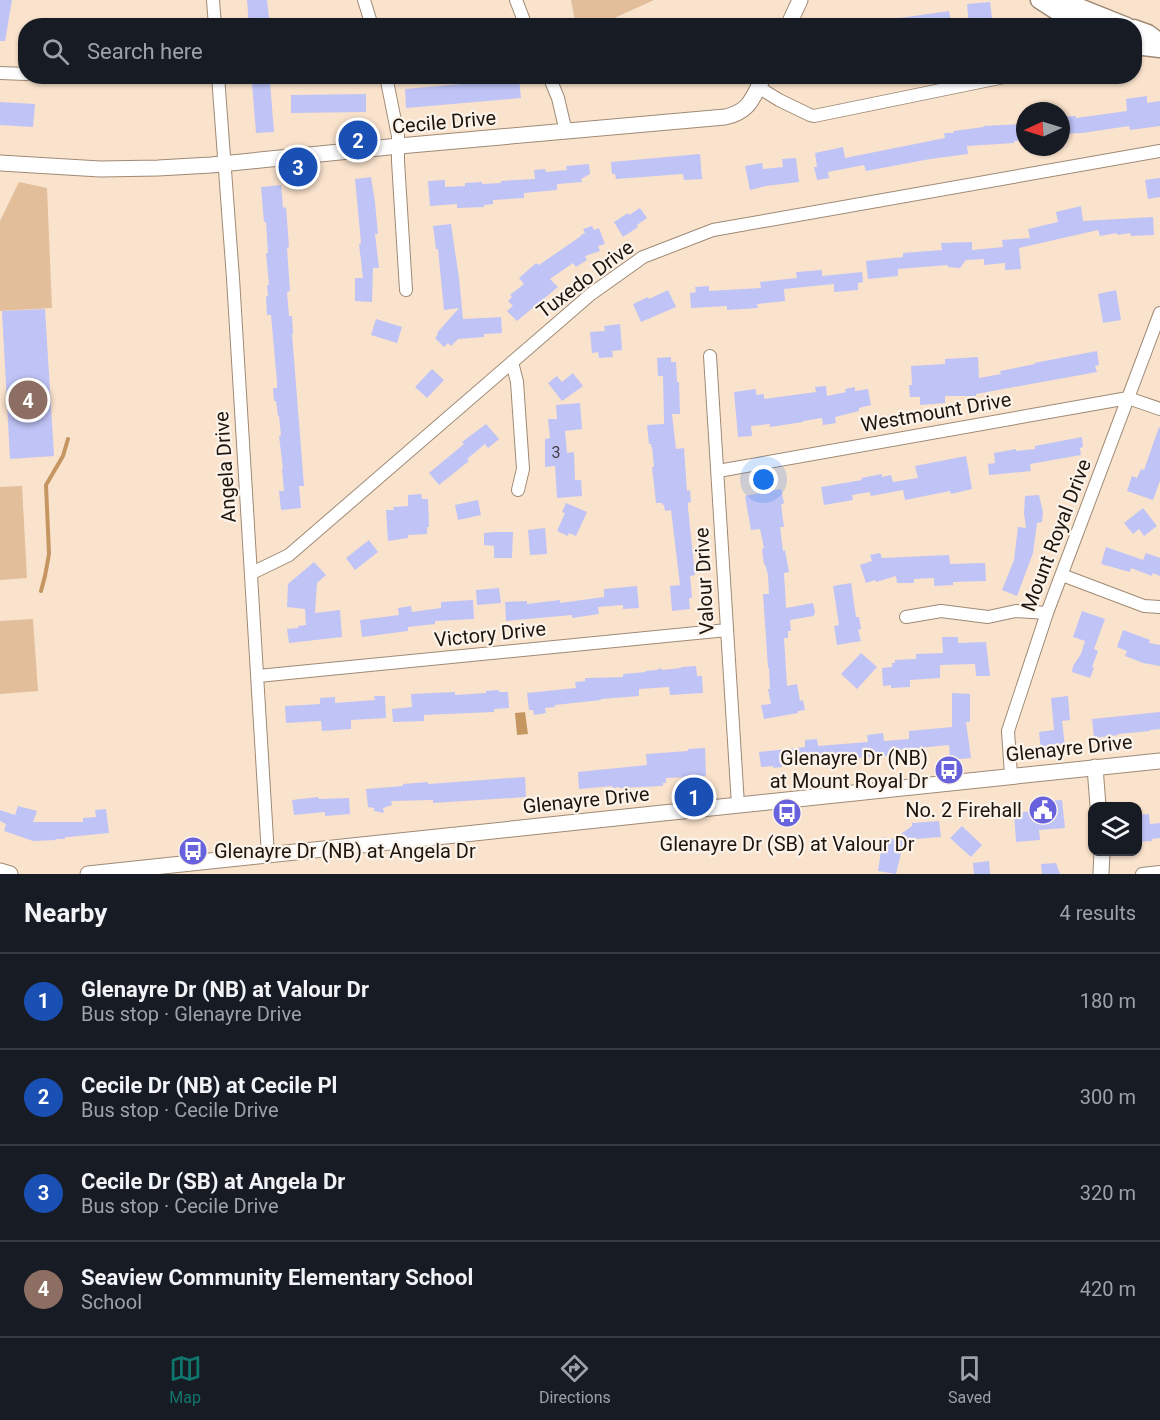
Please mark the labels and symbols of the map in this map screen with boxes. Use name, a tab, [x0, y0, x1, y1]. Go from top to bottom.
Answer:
north arrow	[1016, 102, 1070, 156]
street label: Cecile Drive	[391, 105, 497, 139]
pin: 2	[338, 118, 378, 162]
pin: 3	[278, 144, 318, 190]
street label: Tuxedo Drive	[532, 235, 638, 323]
pin: 4	[9, 378, 48, 422]
street label: Westmount Drive	[859, 387, 1013, 437]
street label: Angela Drive	[209, 411, 241, 523]
house number: 3	[552, 443, 561, 462]
street label: Mount Royal Drive	[1016, 456, 1096, 614]
your location	[749, 465, 778, 494]
street label: Valour Drive	[689, 527, 719, 635]
street label: Victory Drive	[433, 616, 547, 652]
street label: Glenayre Drive	[1004, 729, 1134, 767]
place label: Glenayre Dr (NB) at Mount Royal Dr	[770, 746, 928, 793]
bus stop icon: Glenayre Dr (NB) at Mount Royal Dr	[933, 754, 965, 786]
pin: 1	[674, 774, 714, 820]
street label: Glenayre Drive	[521, 781, 651, 819]
public building icon: No. 2 Firehall	[1027, 794, 1059, 826]
bus stop icon: Glenayre Dr (SB) at Valour Dr	[771, 797, 803, 829]
place label: No. 2 Firehall	[905, 798, 1022, 822]
place label: Glenayre Dr (SB) at Valour Dr	[660, 832, 915, 856]
bus stop icon: Glenayre Dr (NB) at Angela Dr	[177, 835, 209, 867]
place label: Glenayre Dr (NB) at Angela Dr	[214, 839, 476, 863]

